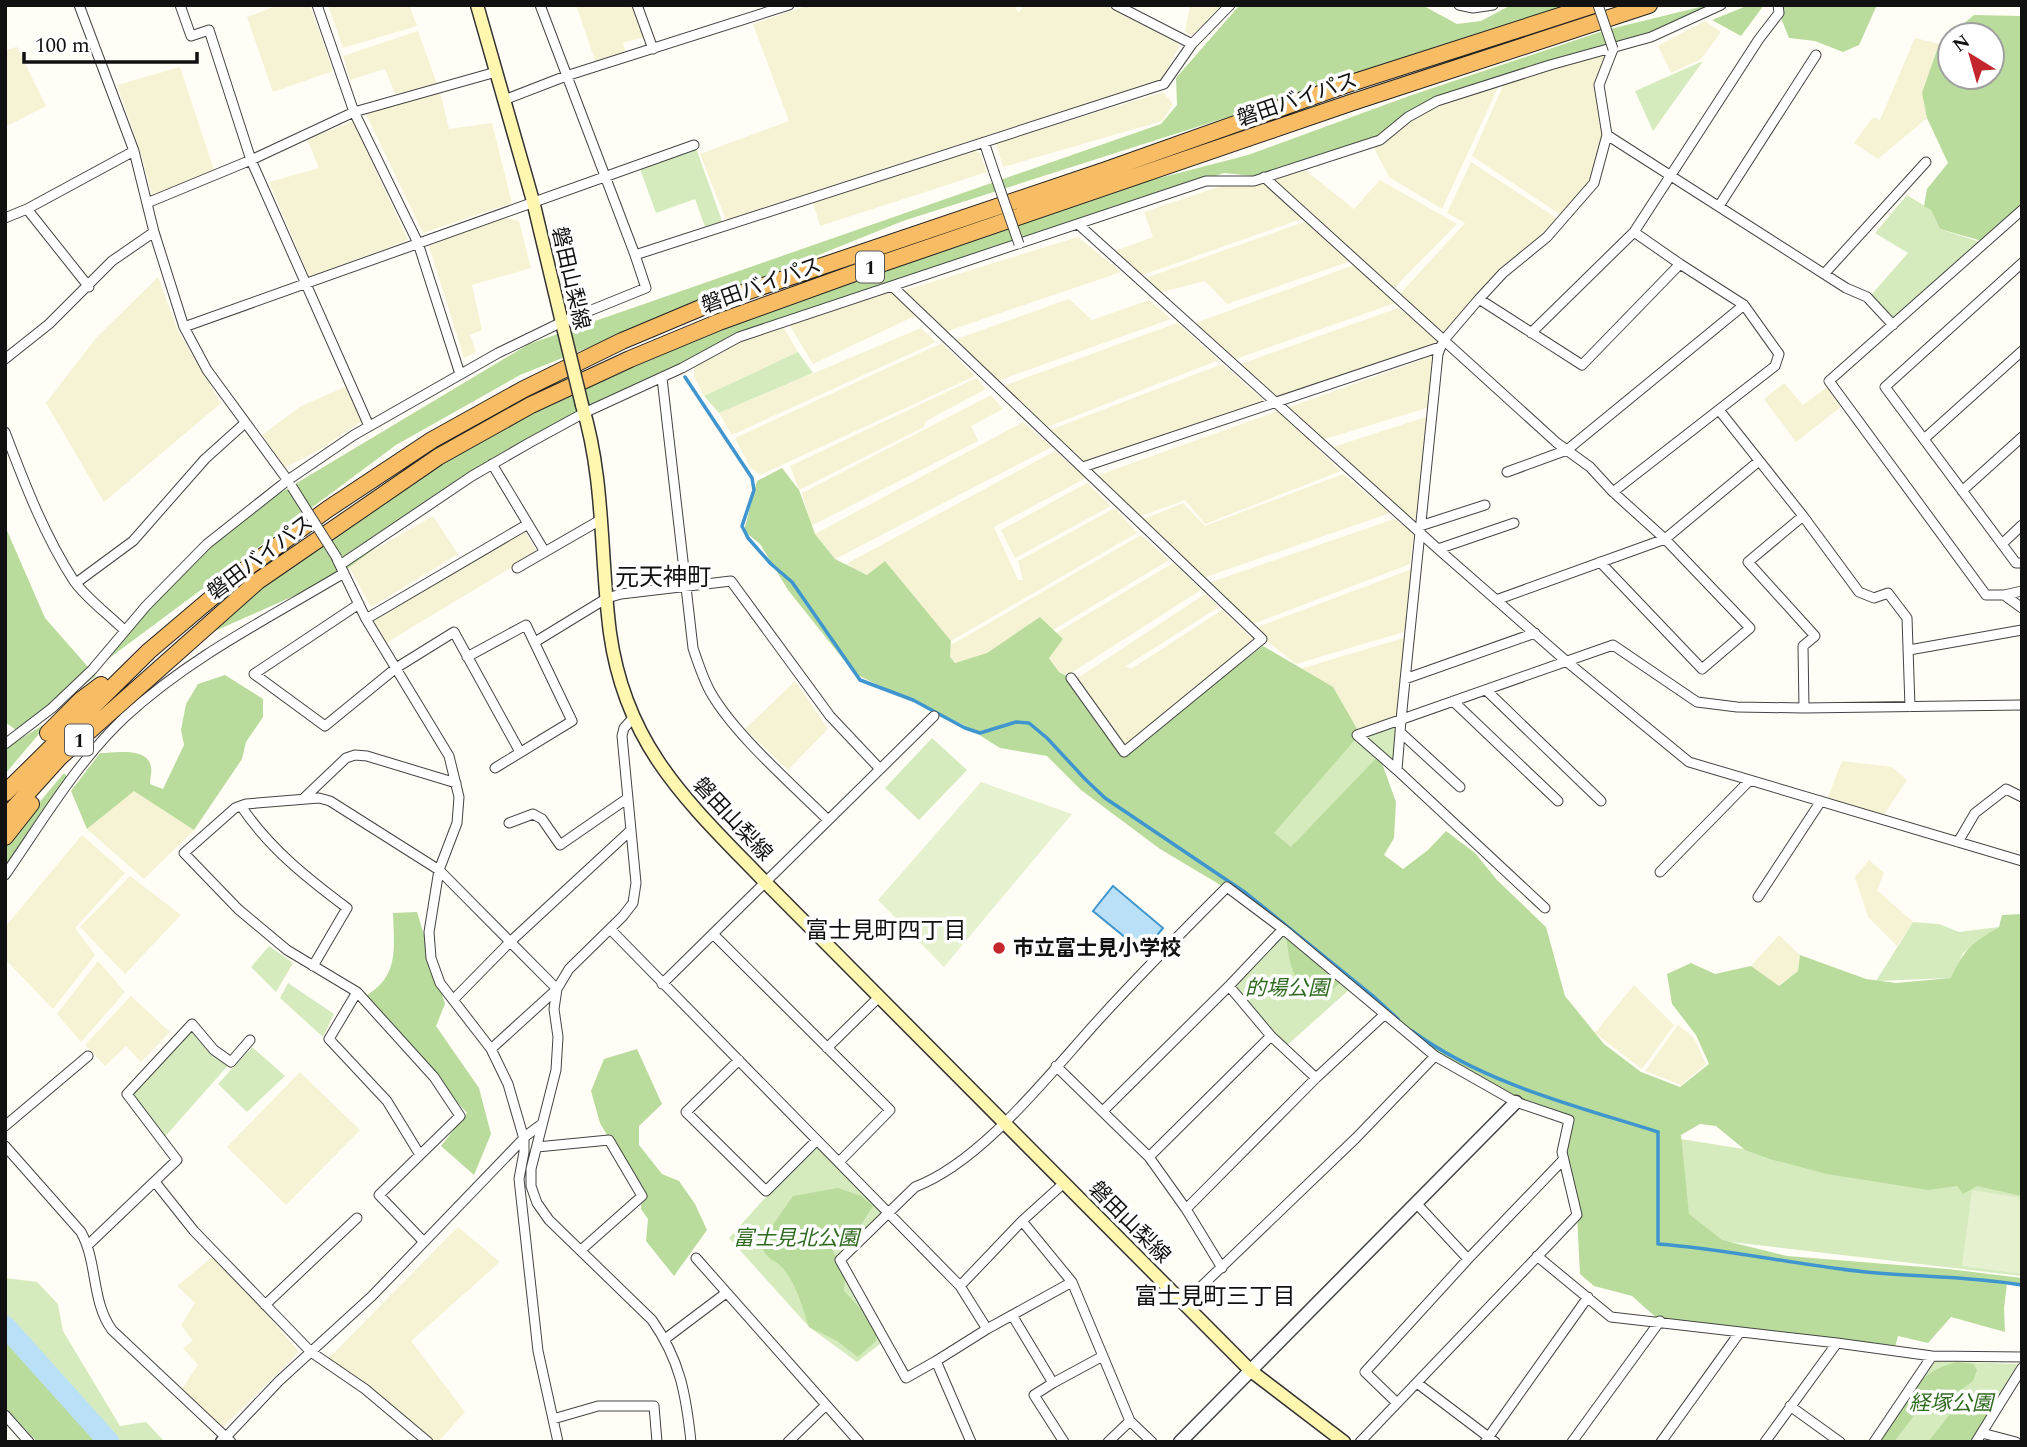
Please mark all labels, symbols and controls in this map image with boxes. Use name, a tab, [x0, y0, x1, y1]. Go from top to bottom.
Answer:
scale bar	[24, 21, 198, 65]
north arrow	[1936, 21, 2006, 91]
text: N	[1947, 27, 1977, 60]
text: 100 m	[35, 30, 90, 62]
street label: 磐田バイパス	[1233, 64, 1362, 136]
street label: 磐田山梨線	[543, 223, 597, 333]
street label: 磐田バイパス	[697, 249, 826, 322]
road number: 1	[856, 252, 884, 282]
street label: 磐田バイパス	[201, 507, 320, 608]
district label: 元天神町	[615, 560, 711, 596]
road number: 1	[65, 724, 93, 755]
street label: 磐田山梨線	[685, 770, 780, 869]
district label: 富士見町四丁目	[806, 914, 967, 949]
place label: 市立富士見小学校	[1013, 933, 1181, 965]
marker: 市立富士見小学校	[991, 940, 1007, 956]
park label: 的場公園	[1245, 973, 1332, 1005]
street label: 磐田山梨線	[1081, 1174, 1178, 1271]
park label: 富士見北公園	[733, 1223, 862, 1255]
district label: 富士見町三丁目	[1135, 1280, 1296, 1315]
park label: 経塚公園	[1909, 1388, 1996, 1420]

